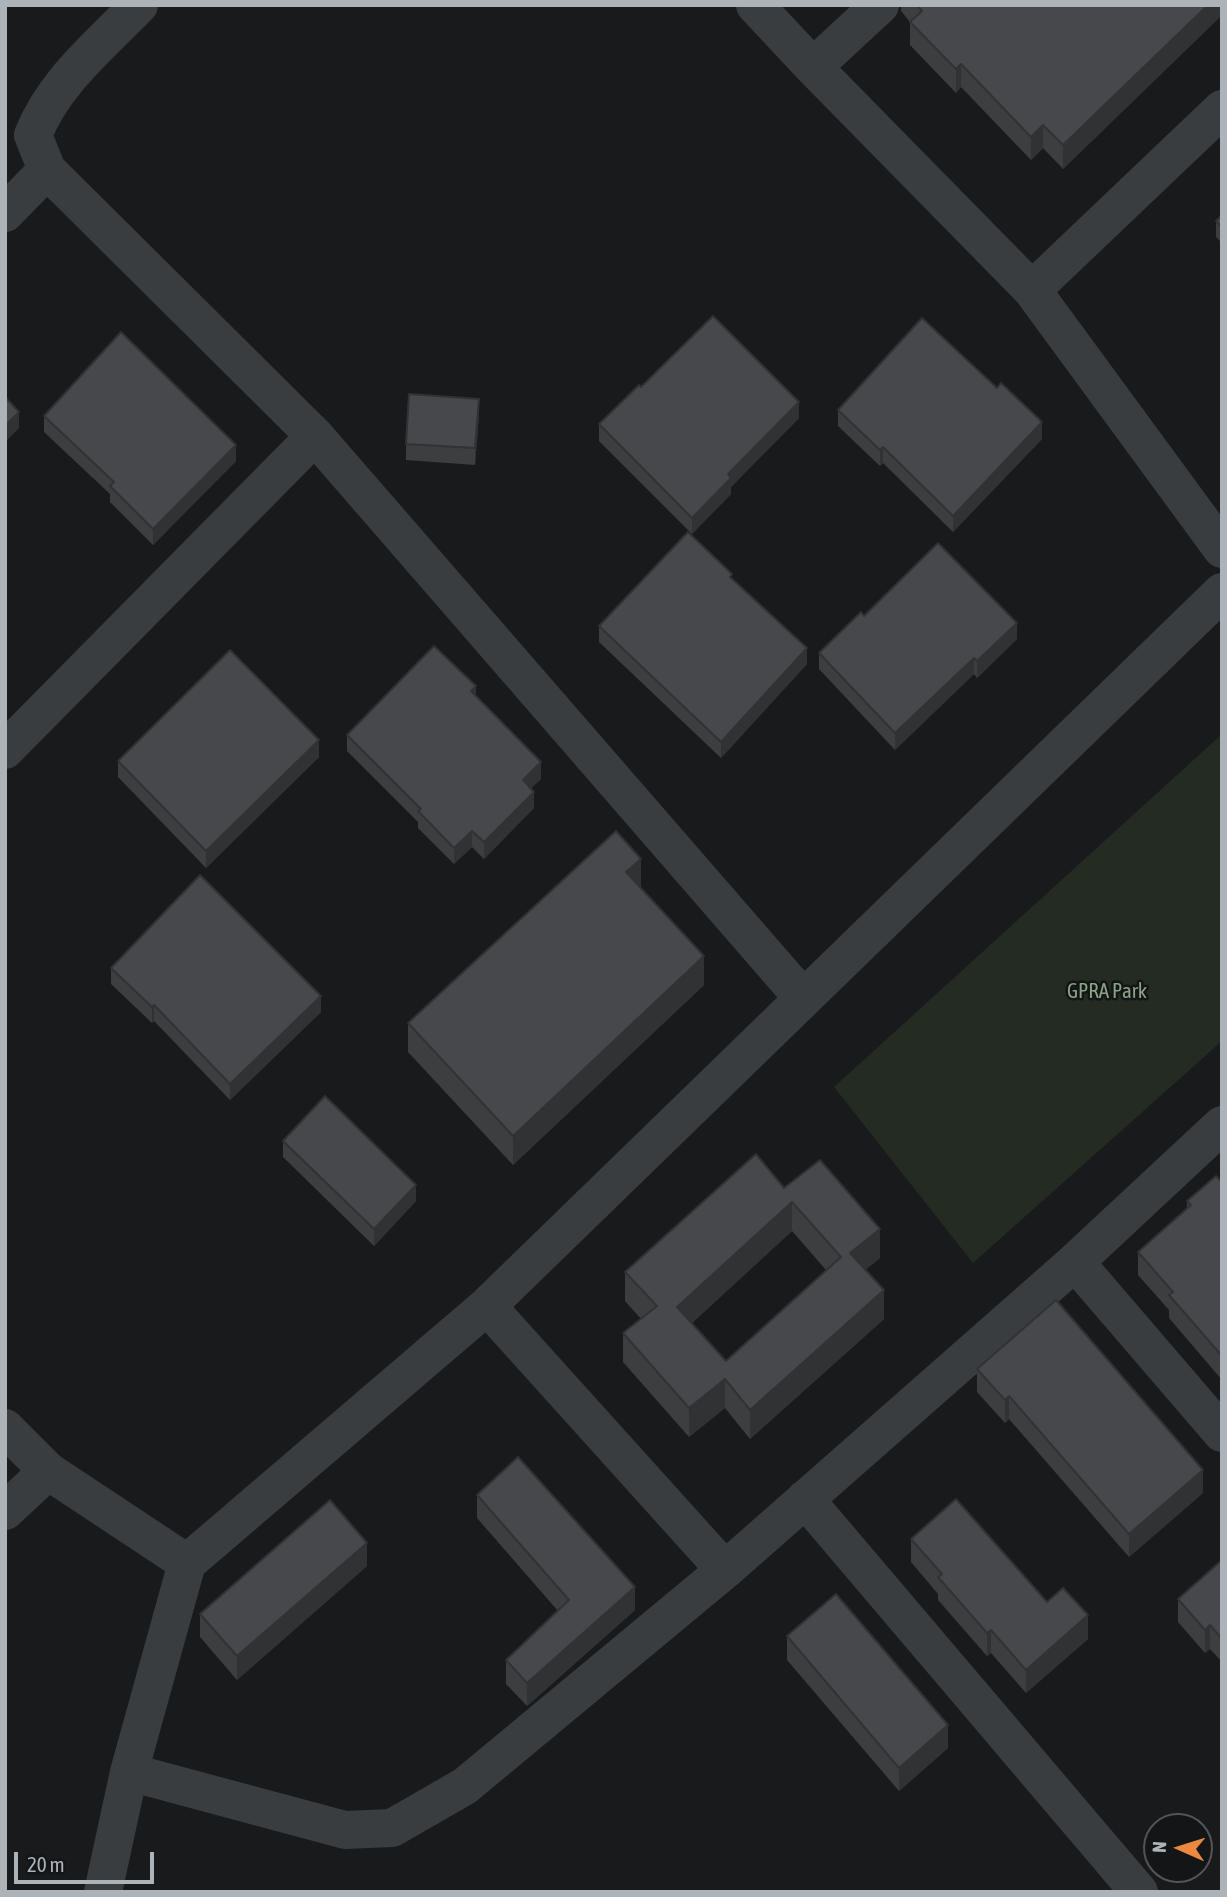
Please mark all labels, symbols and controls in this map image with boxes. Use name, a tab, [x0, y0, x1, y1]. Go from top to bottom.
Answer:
park label: GPRA Park	[1067, 978, 1147, 1004]
north arrow	[1143, 1813, 1213, 1883]
scale bar	[18, 1838, 158, 1882]
text: N	[1148, 1841, 1170, 1853]
text: 20 m	[27, 1852, 65, 1876]

